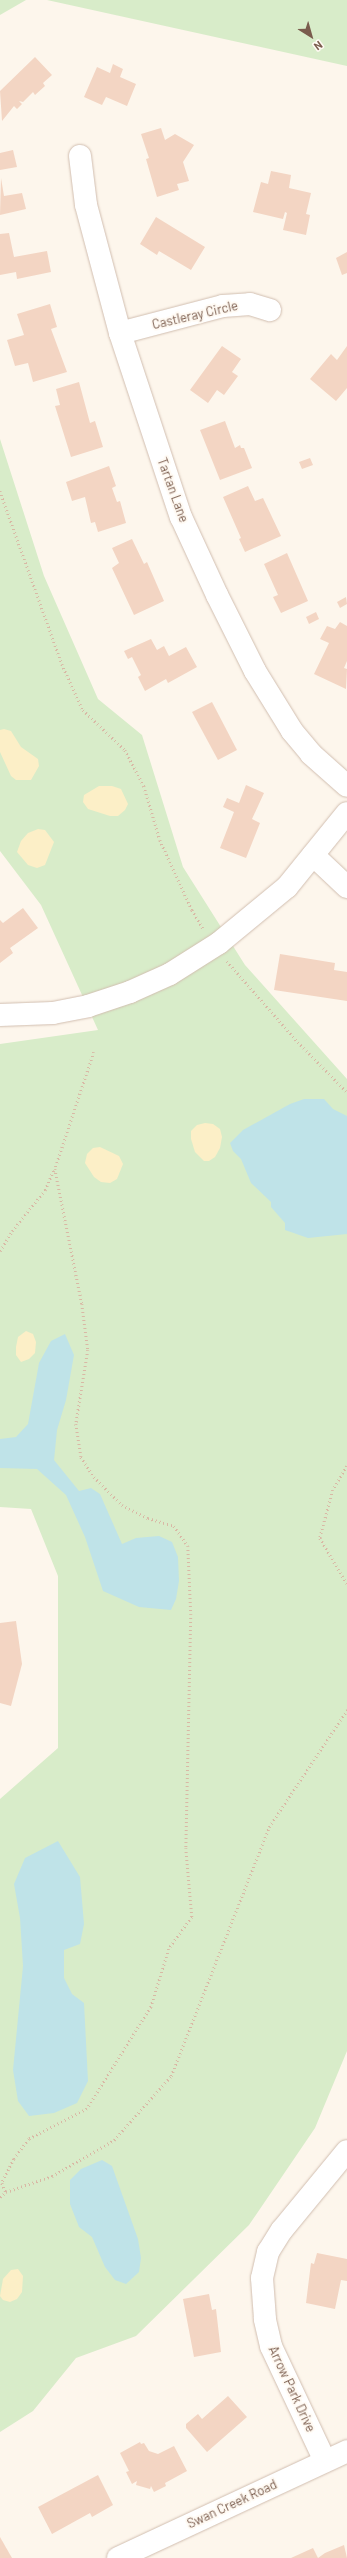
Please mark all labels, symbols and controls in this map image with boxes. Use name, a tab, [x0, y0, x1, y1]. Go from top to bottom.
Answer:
north arrow	[291, 16, 331, 56]
text: N	[312, 39, 325, 53]
street label: Castleray Circle	[150, 298, 240, 332]
street label: Tartan Lane	[154, 456, 192, 524]
street label: Arrow Park Drive	[265, 2343, 319, 2435]
street label: Swan Creek Road	[185, 2476, 279, 2532]

